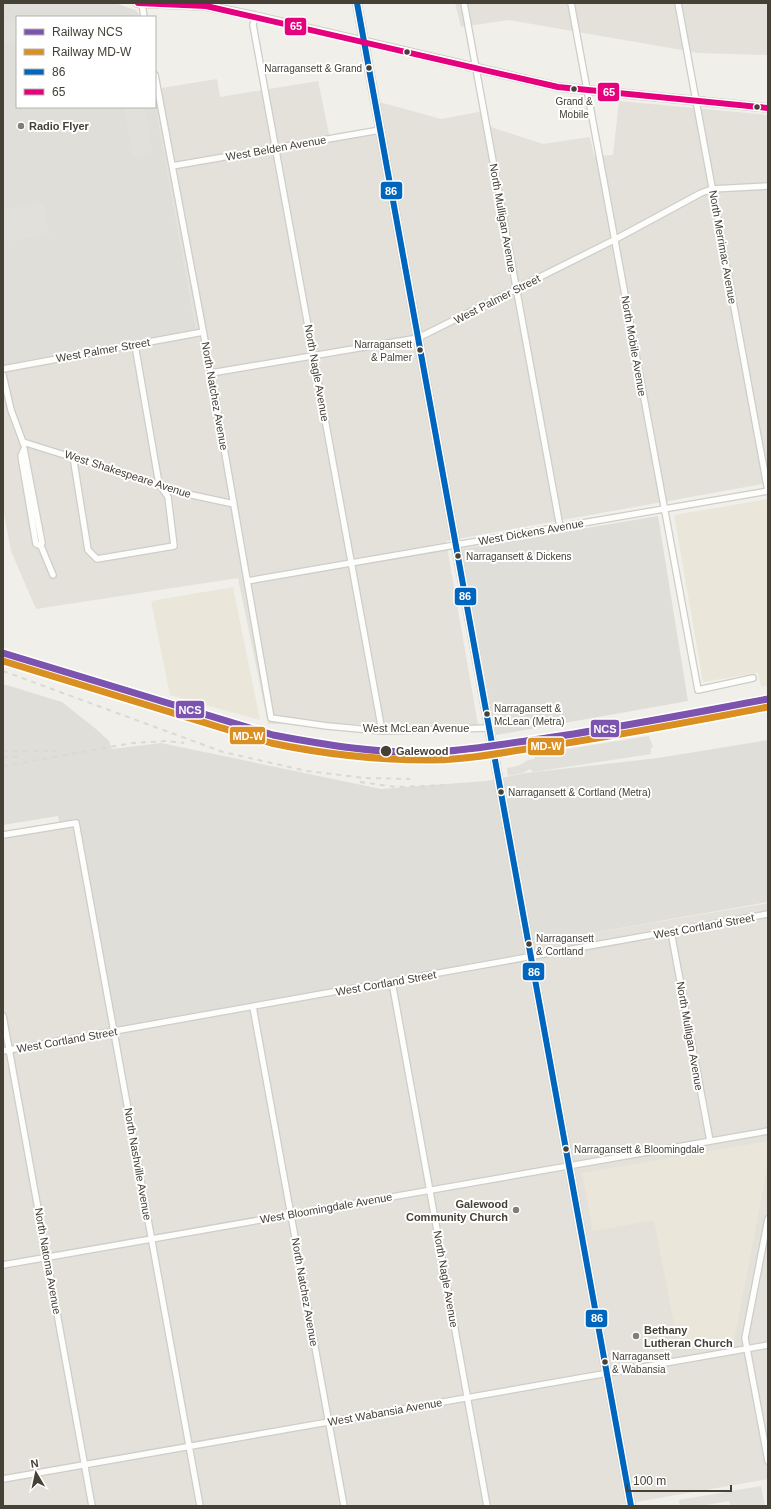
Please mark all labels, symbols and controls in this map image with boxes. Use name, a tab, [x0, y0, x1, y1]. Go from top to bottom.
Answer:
legend	[16, 16, 156, 108]
line badge: 65	[284, 17, 307, 36]
text: 65	[290, 20, 302, 32]
text: Railway NCS	[52, 25, 123, 39]
text: Railway MD-W	[52, 45, 132, 59]
unlabelled marker	[402, 47, 412, 57]
place label: Narragansett & Grand	[264, 63, 362, 74]
marker: Narragansett & Grand	[364, 63, 374, 73]
text: 86	[52, 65, 66, 79]
line badge: 65	[597, 82, 620, 102]
marker: Grand & Mobile	[569, 84, 579, 94]
text: 65	[52, 85, 66, 99]
text: 65	[603, 86, 615, 98]
place label: Grand & Mobile	[555, 96, 593, 120]
unlabelled marker	[752, 102, 762, 112]
place label: Radio Flyer	[29, 120, 90, 132]
marker: Radio Flyer	[16, 121, 26, 131]
street label: West Belden Avenue	[225, 133, 327, 163]
street label: North Mulligan Avenue	[487, 163, 519, 273]
line badge: 86	[380, 181, 403, 200]
text: 86	[385, 185, 397, 197]
street label: North Merrimac Avenue	[707, 189, 739, 305]
street label: West Palmer Street	[452, 272, 542, 326]
street label: North Mobile Avenue	[619, 295, 649, 397]
street label: North Nagle Avenue	[303, 324, 331, 422]
street label: West Palmer Street	[55, 336, 151, 364]
place label: Narragansett & Palmer	[354, 339, 413, 363]
street label: North Natchez Avenue	[200, 341, 230, 451]
marker: Narragansett & Palmer	[415, 345, 425, 355]
street label: West Shakespeare Avenue	[63, 448, 193, 500]
street label: West Dickens Avenue	[477, 517, 585, 547]
marker: Narragansett & Dickens	[453, 551, 463, 561]
place label: Narragansett & Dickens	[466, 551, 572, 562]
line badge: 86	[454, 587, 477, 606]
text: 86	[459, 590, 471, 602]
line badge: NCS	[175, 700, 205, 719]
place label: Narragansett & McLean (Metra)	[494, 703, 565, 727]
text: NCS	[178, 704, 202, 716]
marker: Narragansett & McLean (Metra)	[482, 709, 492, 719]
line badge: NCS	[590, 719, 620, 738]
street label: West McLean Avenue	[363, 722, 469, 734]
text: NCS	[593, 723, 617, 735]
line badge: MD-W	[229, 726, 266, 745]
text: MD-W	[232, 730, 264, 742]
line badge: MD-W	[527, 737, 565, 756]
text: MD-W	[530, 740, 562, 752]
marker: Galewood	[379, 744, 393, 758]
place label: Galewood	[396, 745, 449, 757]
marker: Narragansett & Cortland (Metra)	[496, 787, 506, 797]
place label: Narragansett & Cortland (Metra)	[508, 787, 651, 798]
street label: West Cortland Street	[653, 911, 755, 941]
place label: Narragansett & Cortland	[536, 933, 594, 957]
marker: Narragansett & Cortland	[524, 939, 534, 949]
line badge: 86	[522, 962, 545, 981]
text: 86	[528, 966, 540, 978]
street label: West Cortland Street	[335, 968, 437, 998]
street label: North Mulligan Avenue	[674, 981, 706, 1091]
street label: West Cortland Street	[16, 1025, 118, 1055]
street label: North Nashville Avenue	[122, 1107, 154, 1221]
marker: Narragansett & Bloomingdale	[561, 1144, 571, 1154]
place label: Narragansett & Bloomingdale	[574, 1144, 705, 1155]
street label: West Bloomingdale Avenue	[259, 1190, 393, 1226]
place label: Galewood Community Church	[406, 1198, 508, 1223]
marker: Galewood Community Church	[511, 1205, 521, 1215]
street label: North Natoma Avenue	[33, 1207, 63, 1315]
street label: North Nagle Avenue	[432, 1230, 460, 1328]
street label: North Natchez Avenue	[290, 1237, 320, 1347]
line badge: 86	[585, 1309, 608, 1328]
text: 86	[591, 1312, 603, 1324]
place label: Bethany Lutheran Church	[644, 1324, 733, 1349]
marker: Bethany Lutheran Church	[631, 1331, 641, 1341]
place label: Narragansett & Wabansia	[612, 1351, 670, 1375]
marker: Narragansett & Wabansia	[600, 1357, 610, 1367]
street label: West Wabansia Avenue	[327, 1396, 443, 1428]
north arrow	[16, 1453, 56, 1493]
text: N	[30, 1457, 39, 1470]
scale bar	[627, 1467, 731, 1493]
text: 100 m	[633, 1474, 666, 1488]

